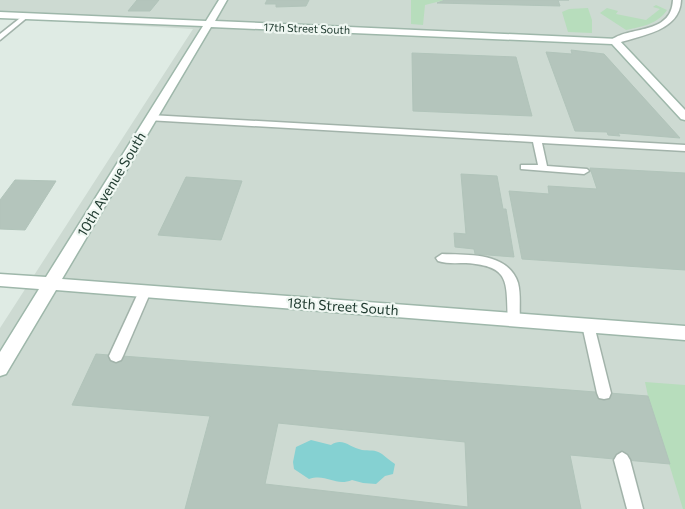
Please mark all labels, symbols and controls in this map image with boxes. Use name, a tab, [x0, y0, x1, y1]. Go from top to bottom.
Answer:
street label: 17th Street South	[263, 20, 351, 36]
street label: 10th Avenue South	[73, 129, 149, 239]
street label: 18th Street South	[287, 294, 399, 318]

